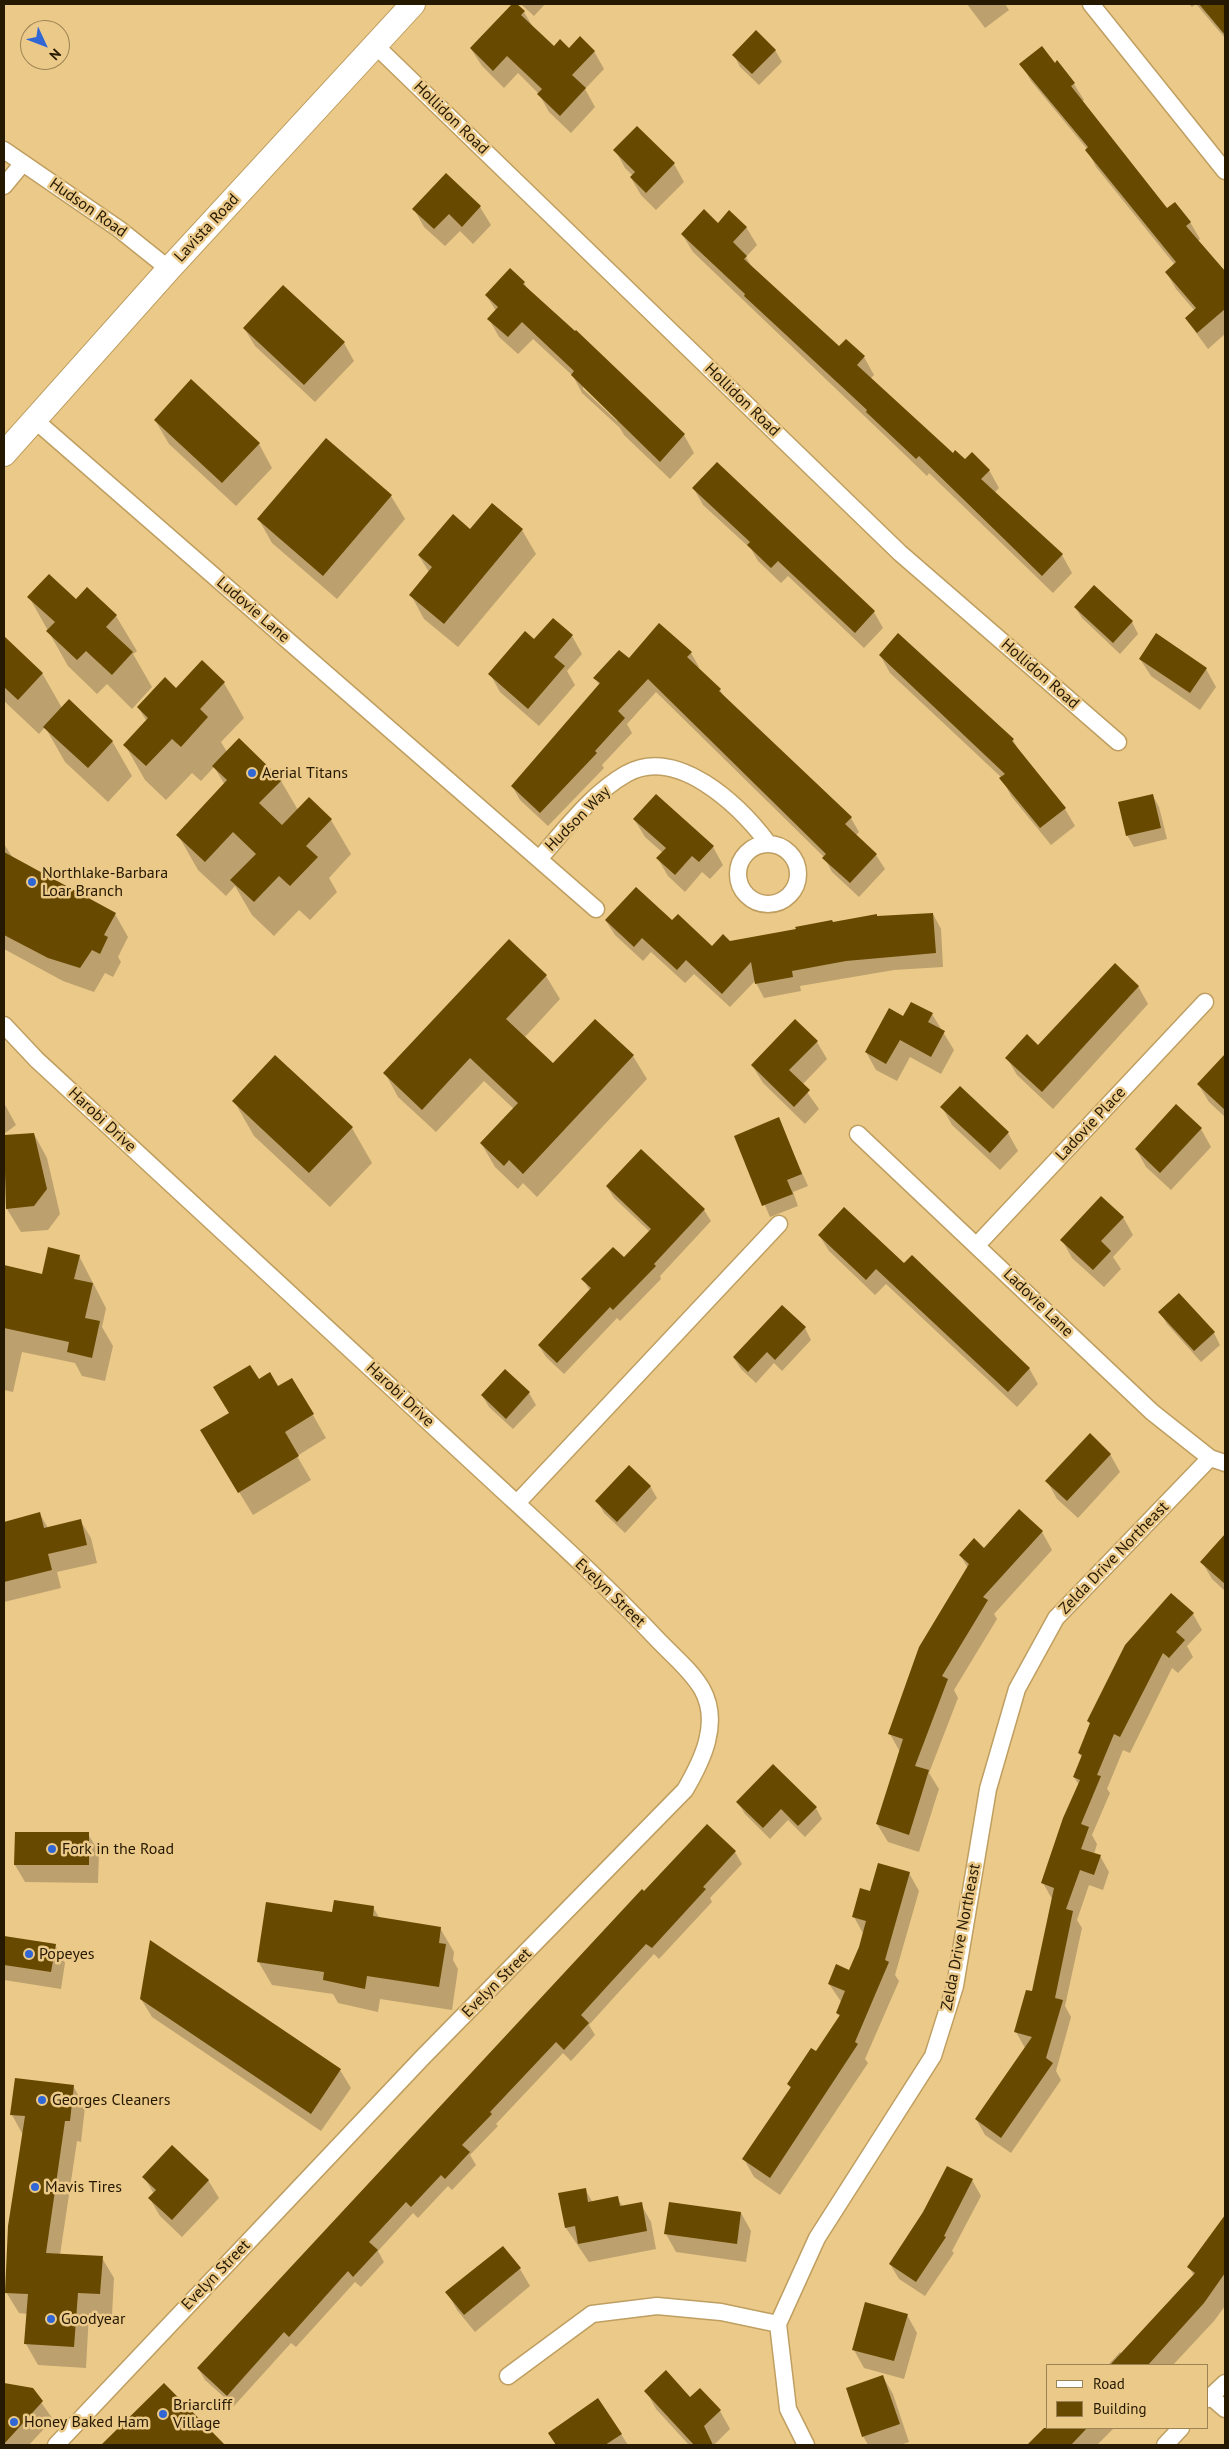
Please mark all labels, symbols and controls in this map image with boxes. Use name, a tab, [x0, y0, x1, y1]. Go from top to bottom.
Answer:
north arrow	[20, 20, 70, 70]
text: N	[46, 45, 65, 64]
street label: Hollidon Road	[409, 77, 493, 159]
street label: Hudson Road	[46, 174, 130, 242]
street label: Lavista Road	[171, 190, 243, 266]
street label: Hollidon Road	[700, 359, 784, 441]
street label: Ludovie Lane	[212, 573, 294, 647]
street label: Hollidon Road	[997, 635, 1083, 713]
place label: Aerial Titans	[262, 763, 348, 783]
marker: Aerial Titans	[246, 767, 258, 779]
street label: Hudson Way	[541, 782, 615, 856]
place label: Northlake-Barbara Loar Branch	[42, 863, 168, 901]
marker: Northlake-Barbara Loar Branch	[26, 876, 38, 888]
street label: Ladovie Place	[1052, 1083, 1130, 1165]
street label: Harobi Drive	[64, 1084, 140, 1156]
street label: Ladovie Lane	[999, 1265, 1077, 1341]
street label: Harobi Drive	[362, 1359, 438, 1431]
street label: Zelda Drive Northeast	[1055, 1498, 1173, 1618]
street label: Evelyn Street	[571, 1555, 649, 1631]
place label: Fork in the Road	[62, 1839, 174, 1859]
marker: Fork in the Road	[46, 1843, 58, 1855]
street label: Zelda Drive Northeast	[937, 1862, 985, 2012]
place label: Popeyes	[39, 1944, 95, 1964]
street label: Evelyn Street	[458, 1944, 536, 2022]
marker: Popeyes	[23, 1948, 35, 1960]
place label: Georges Cleaners	[52, 2090, 170, 2110]
marker: Georges Cleaners	[36, 2094, 48, 2106]
place label: Mavis Tires	[45, 2177, 122, 2197]
marker: Mavis Tires	[29, 2181, 41, 2193]
street label: Evelyn Street	[178, 2236, 254, 2314]
place label: Goodyear	[61, 2309, 125, 2329]
marker: Goodyear	[45, 2313, 57, 2325]
legend	[1046, 2364, 1209, 2429]
text: Road	[1093, 2374, 1125, 2393]
place label: Briarcliff Village	[173, 2395, 232, 2433]
text: Building	[1093, 2399, 1147, 2418]
marker: Briarcliff Village	[157, 2408, 169, 2420]
place label: Honey Baked Ham	[24, 2412, 149, 2432]
marker: Honey Baked Ham	[8, 2416, 20, 2428]

